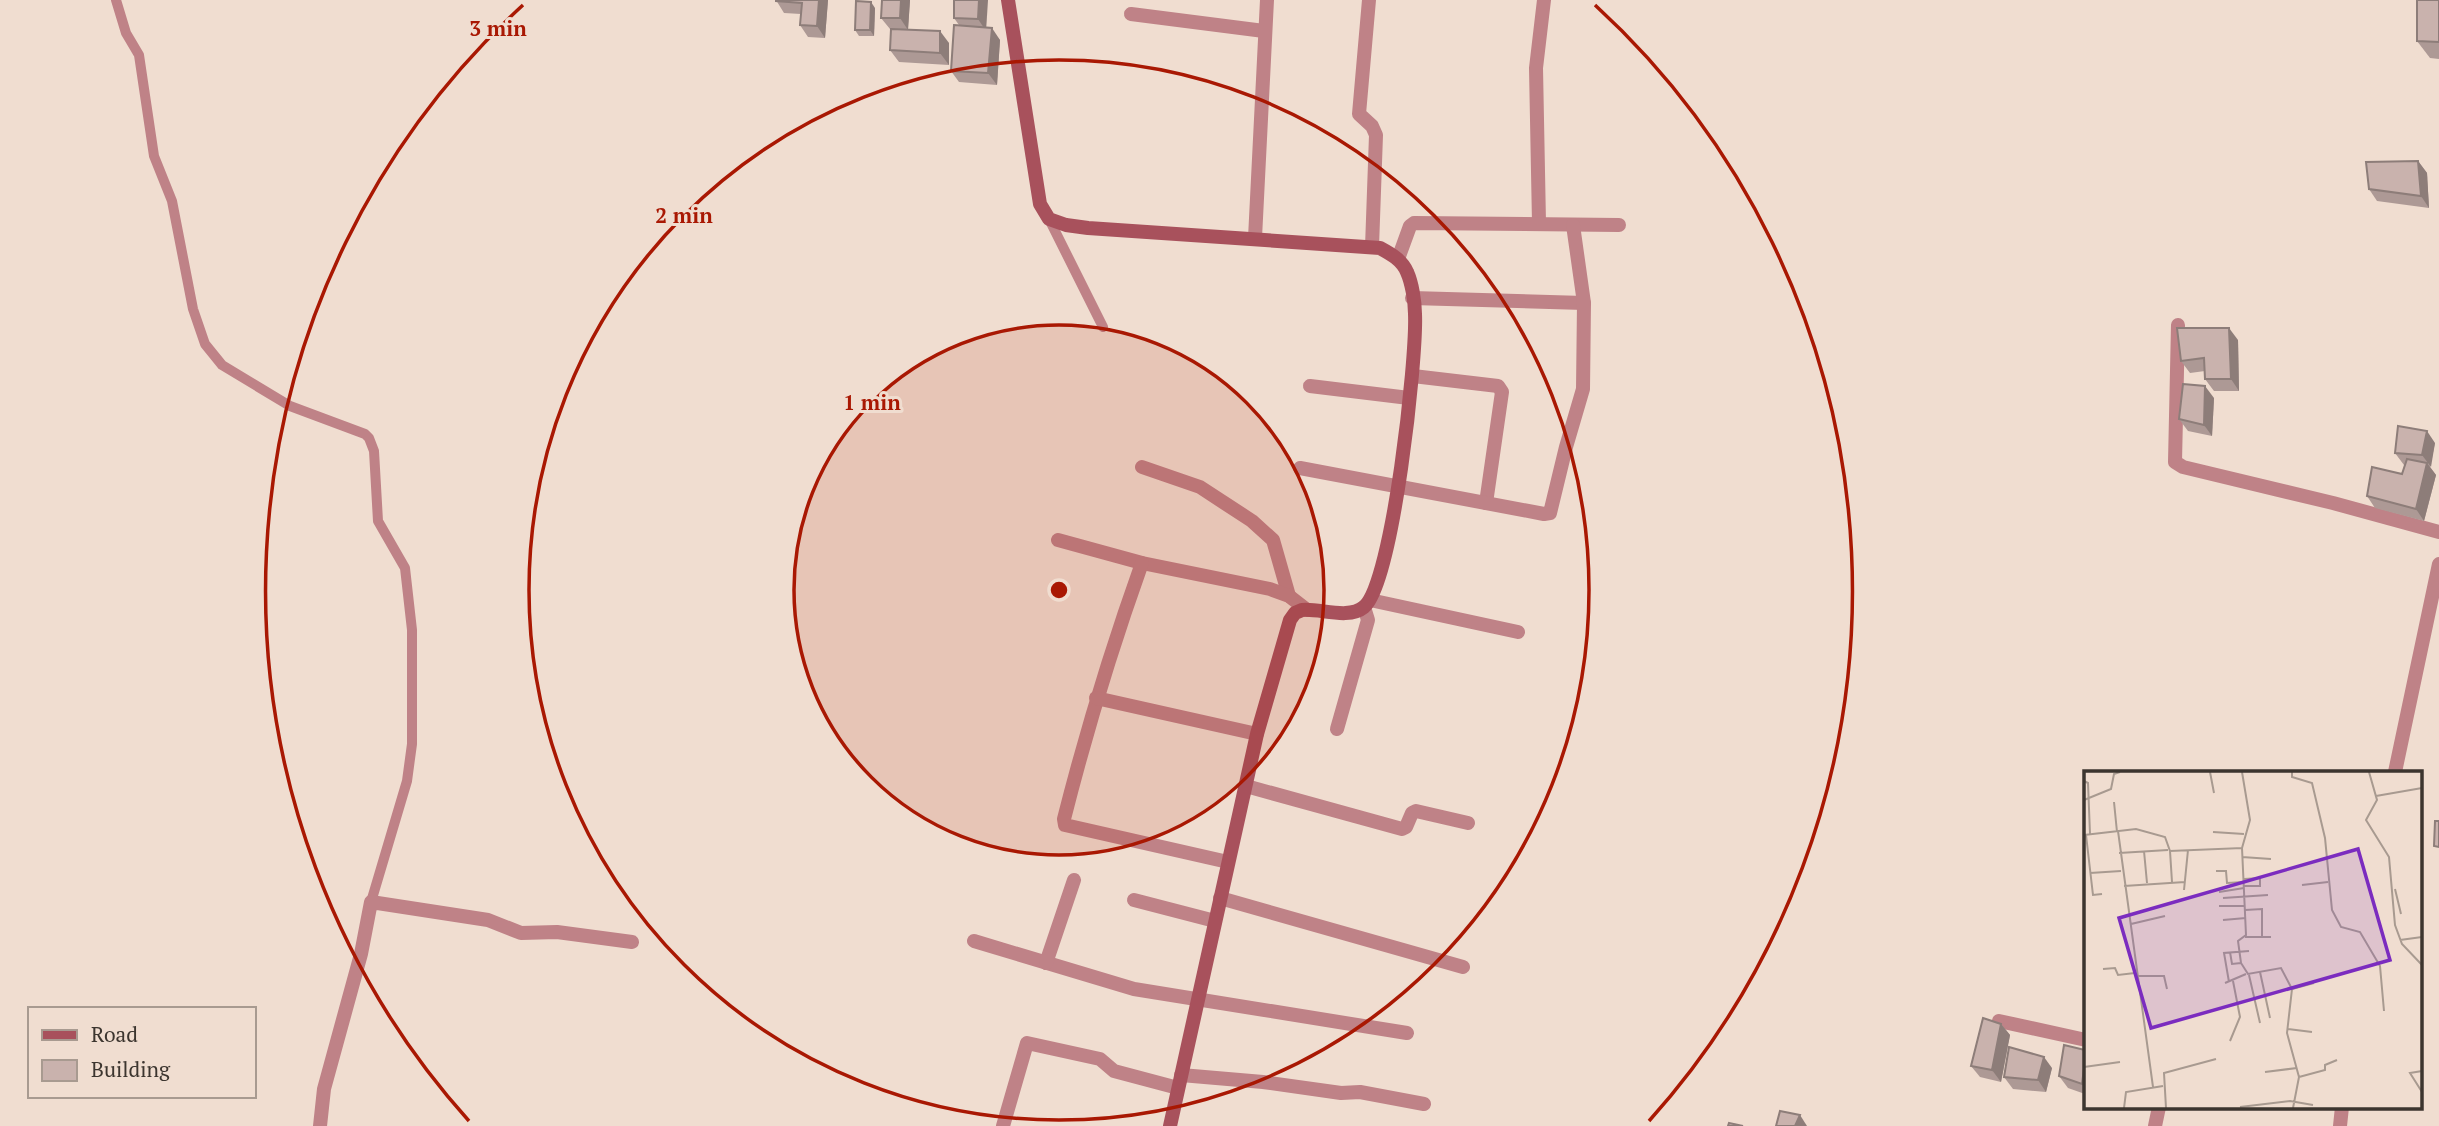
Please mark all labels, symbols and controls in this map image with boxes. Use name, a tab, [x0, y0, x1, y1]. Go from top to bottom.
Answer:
text: 3 min	[469, 14, 527, 42]
text: 2 min	[655, 201, 713, 229]
text: 1 min	[843, 388, 901, 416]
centre of rings	[1047, 578, 1071, 602]
inset map	[2084, 771, 2422, 1108]
legend	[28, 1007, 256, 1098]
text: Road	[91, 1020, 138, 1048]
text: Building	[91, 1055, 171, 1083]

